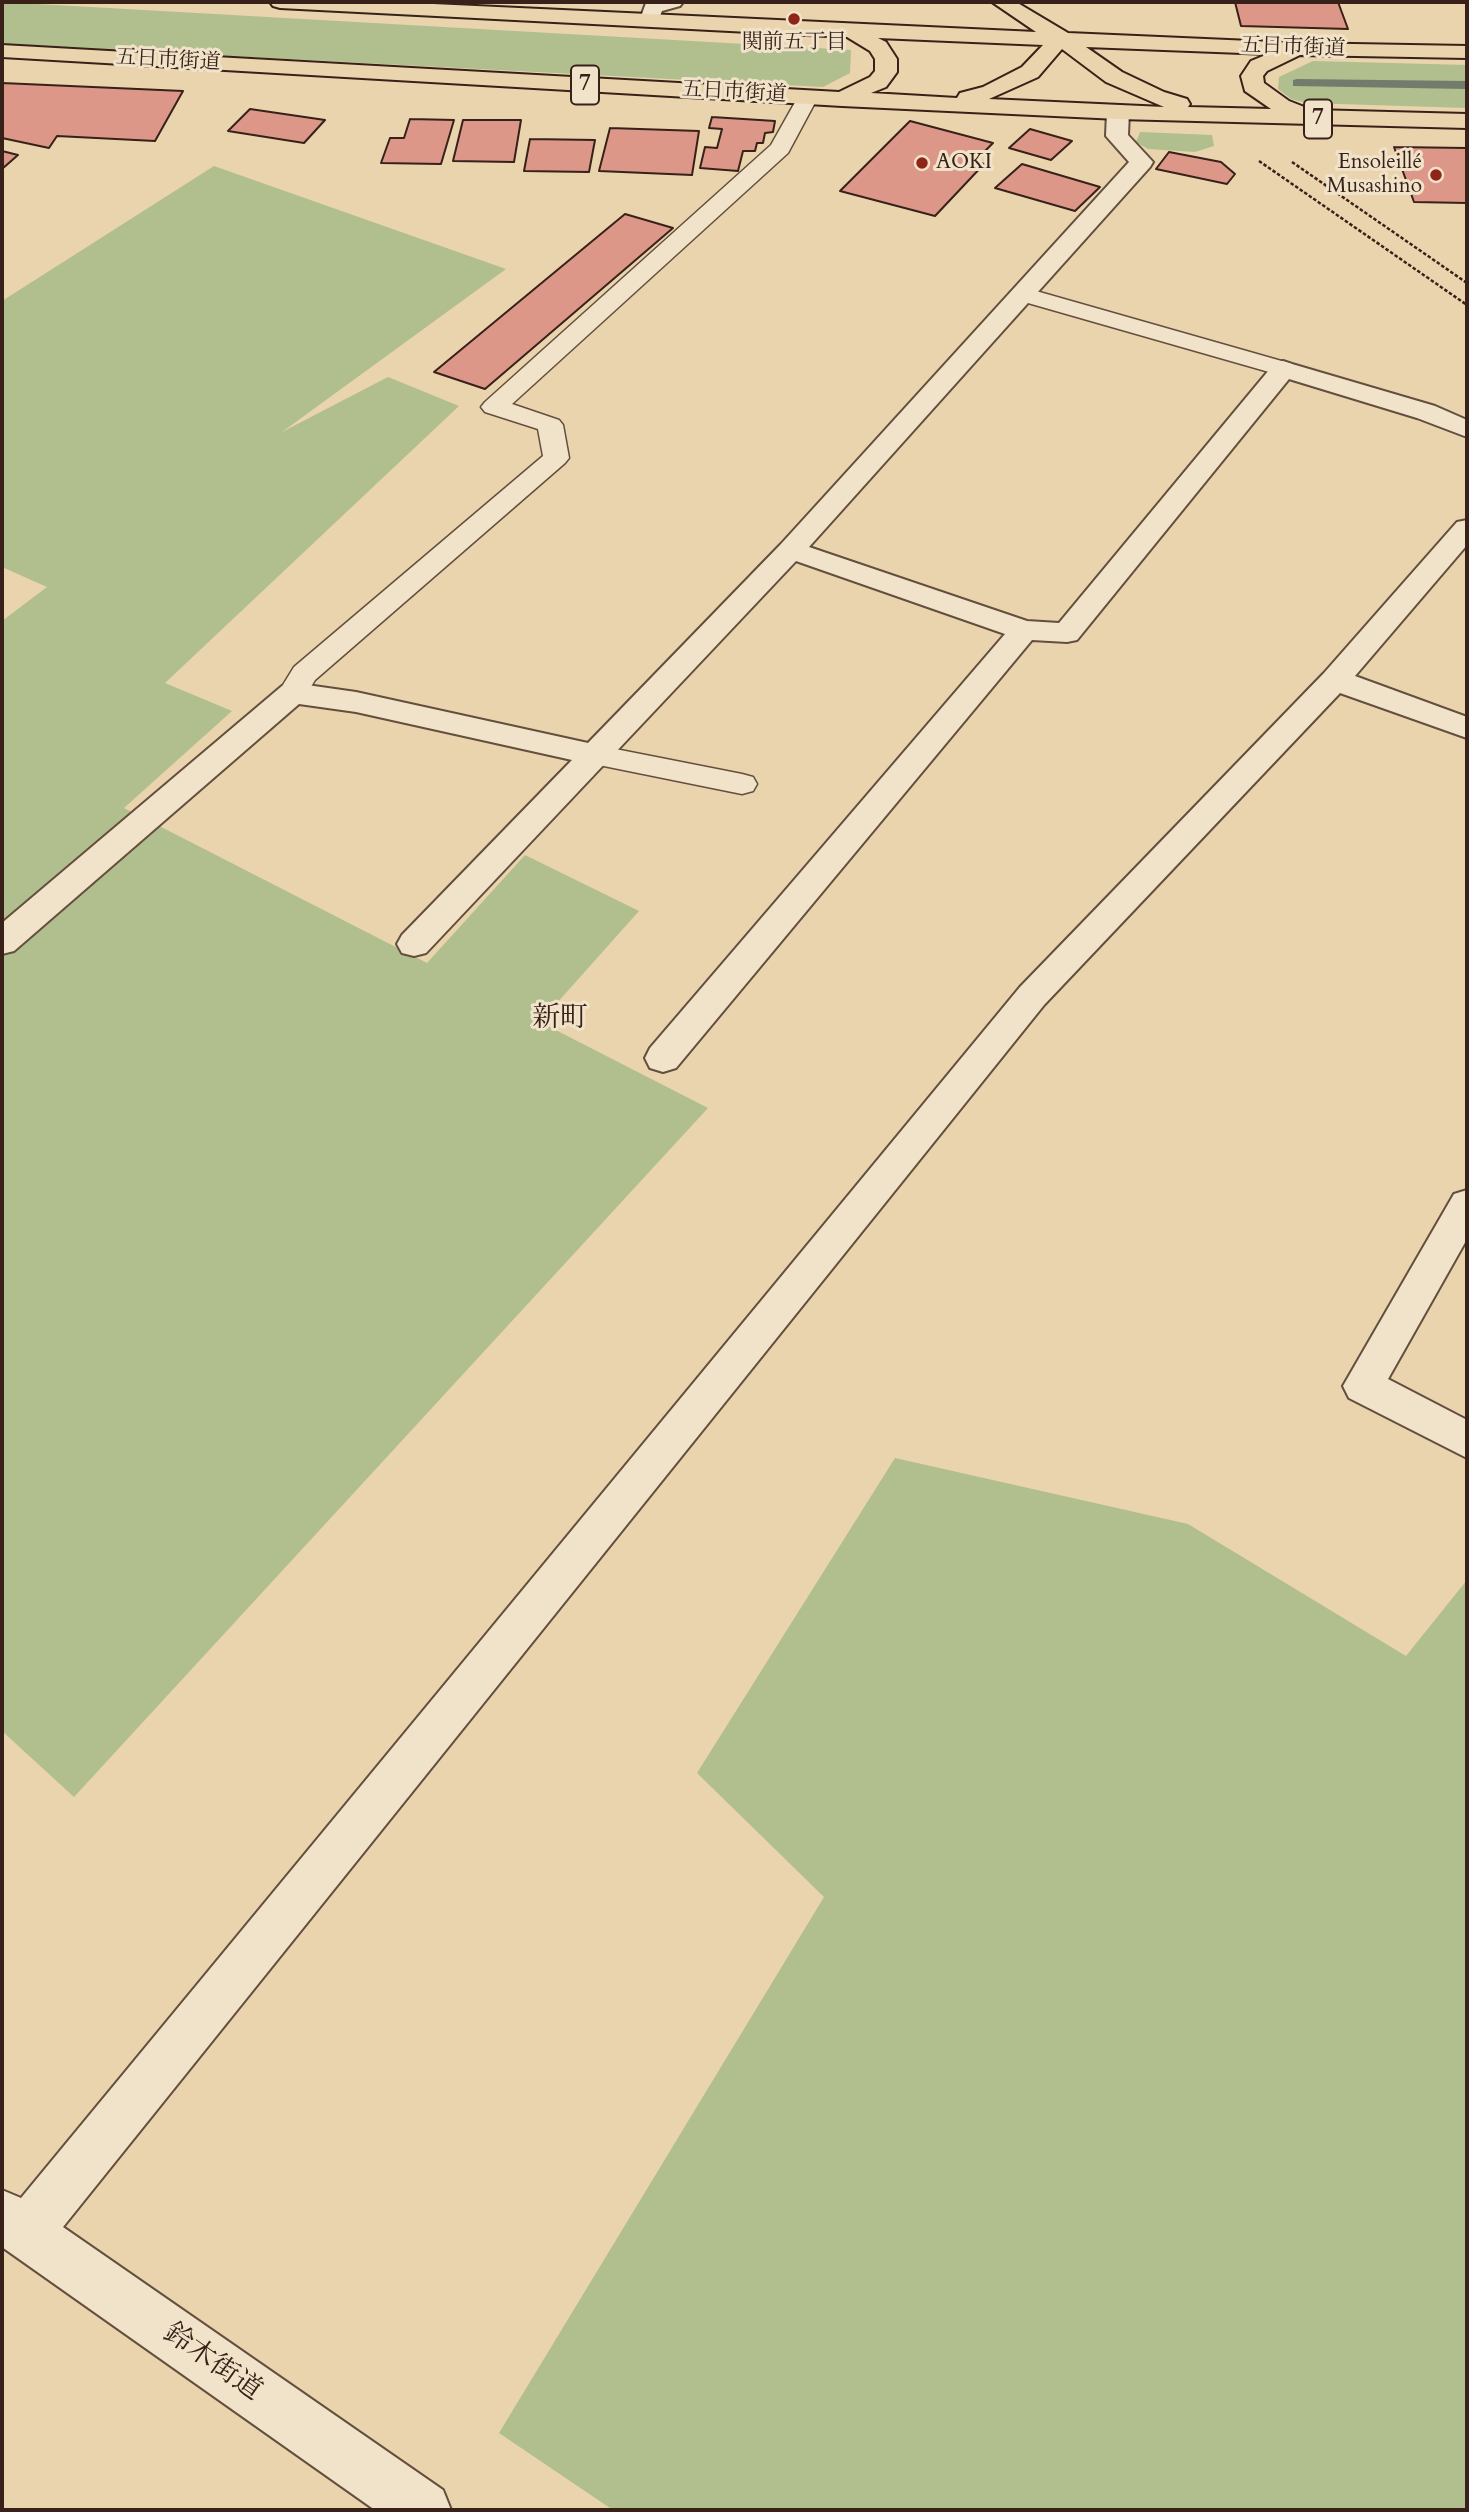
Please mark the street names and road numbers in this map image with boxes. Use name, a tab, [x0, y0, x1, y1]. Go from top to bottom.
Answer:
street label: 五日市街道	[1240, 34, 1346, 62]
street label: 五日市街道	[115, 46, 221, 76]
road number: 7	[571, 66, 599, 104]
street label: 五日市街道	[681, 78, 787, 108]
road number: 7	[1304, 100, 1332, 138]
street label: 鈴木街道	[156, 2317, 268, 2409]

